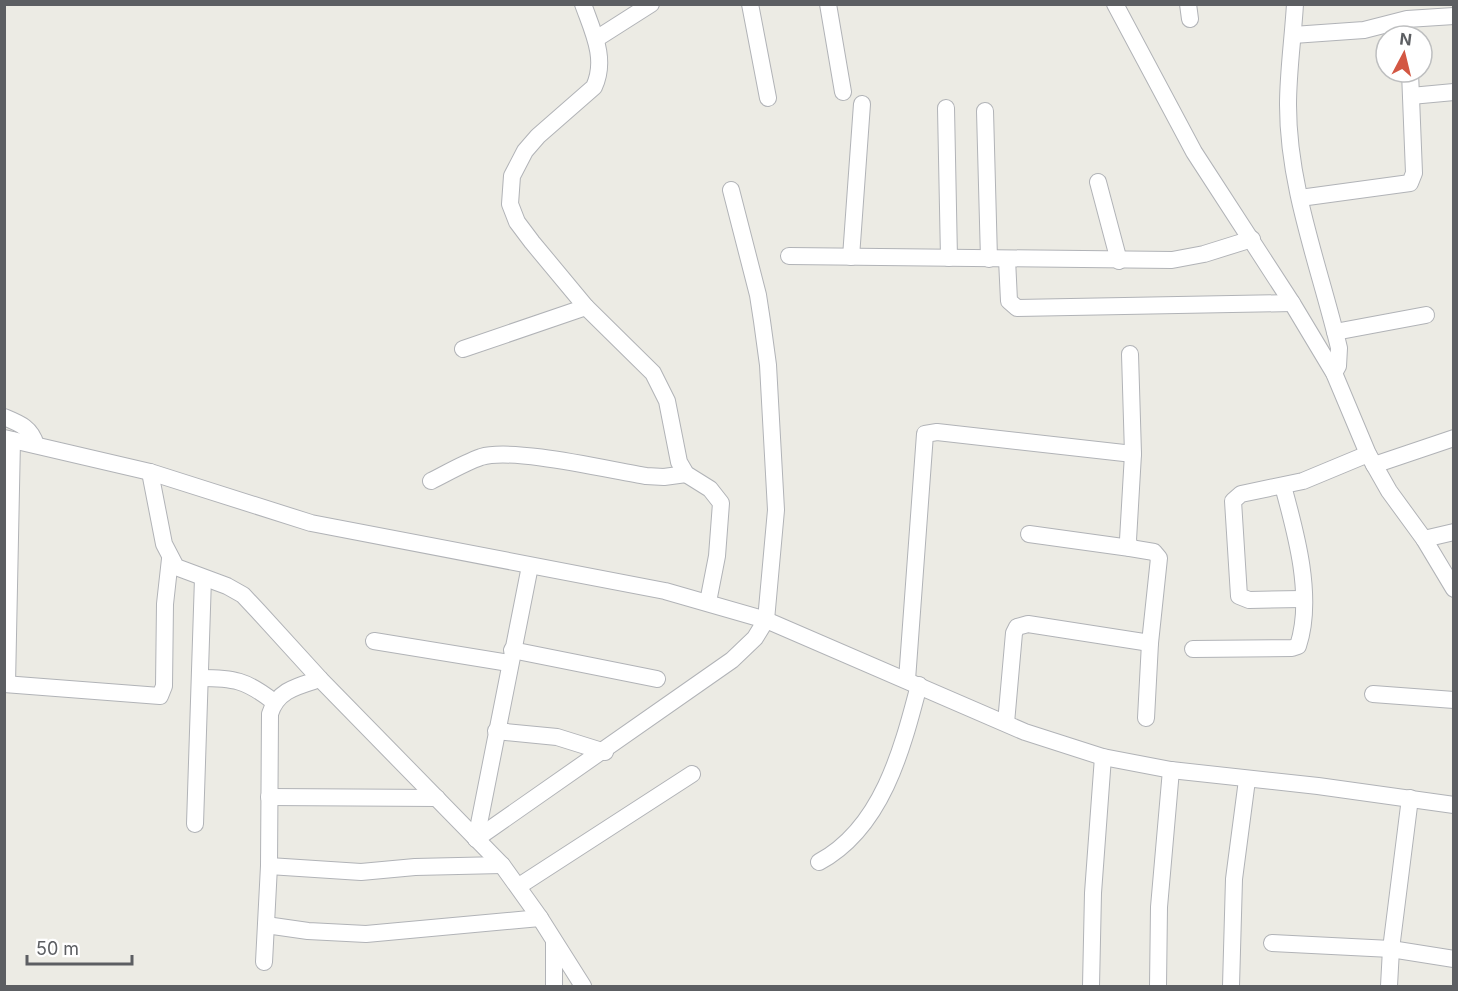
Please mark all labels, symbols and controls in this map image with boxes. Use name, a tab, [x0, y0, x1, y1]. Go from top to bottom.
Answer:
north arrow	[1374, 24, 1434, 84]
text: N	[1399, 28, 1413, 50]
scale bar	[27, 928, 132, 966]
text: 50 m	[36, 938, 79, 959]

